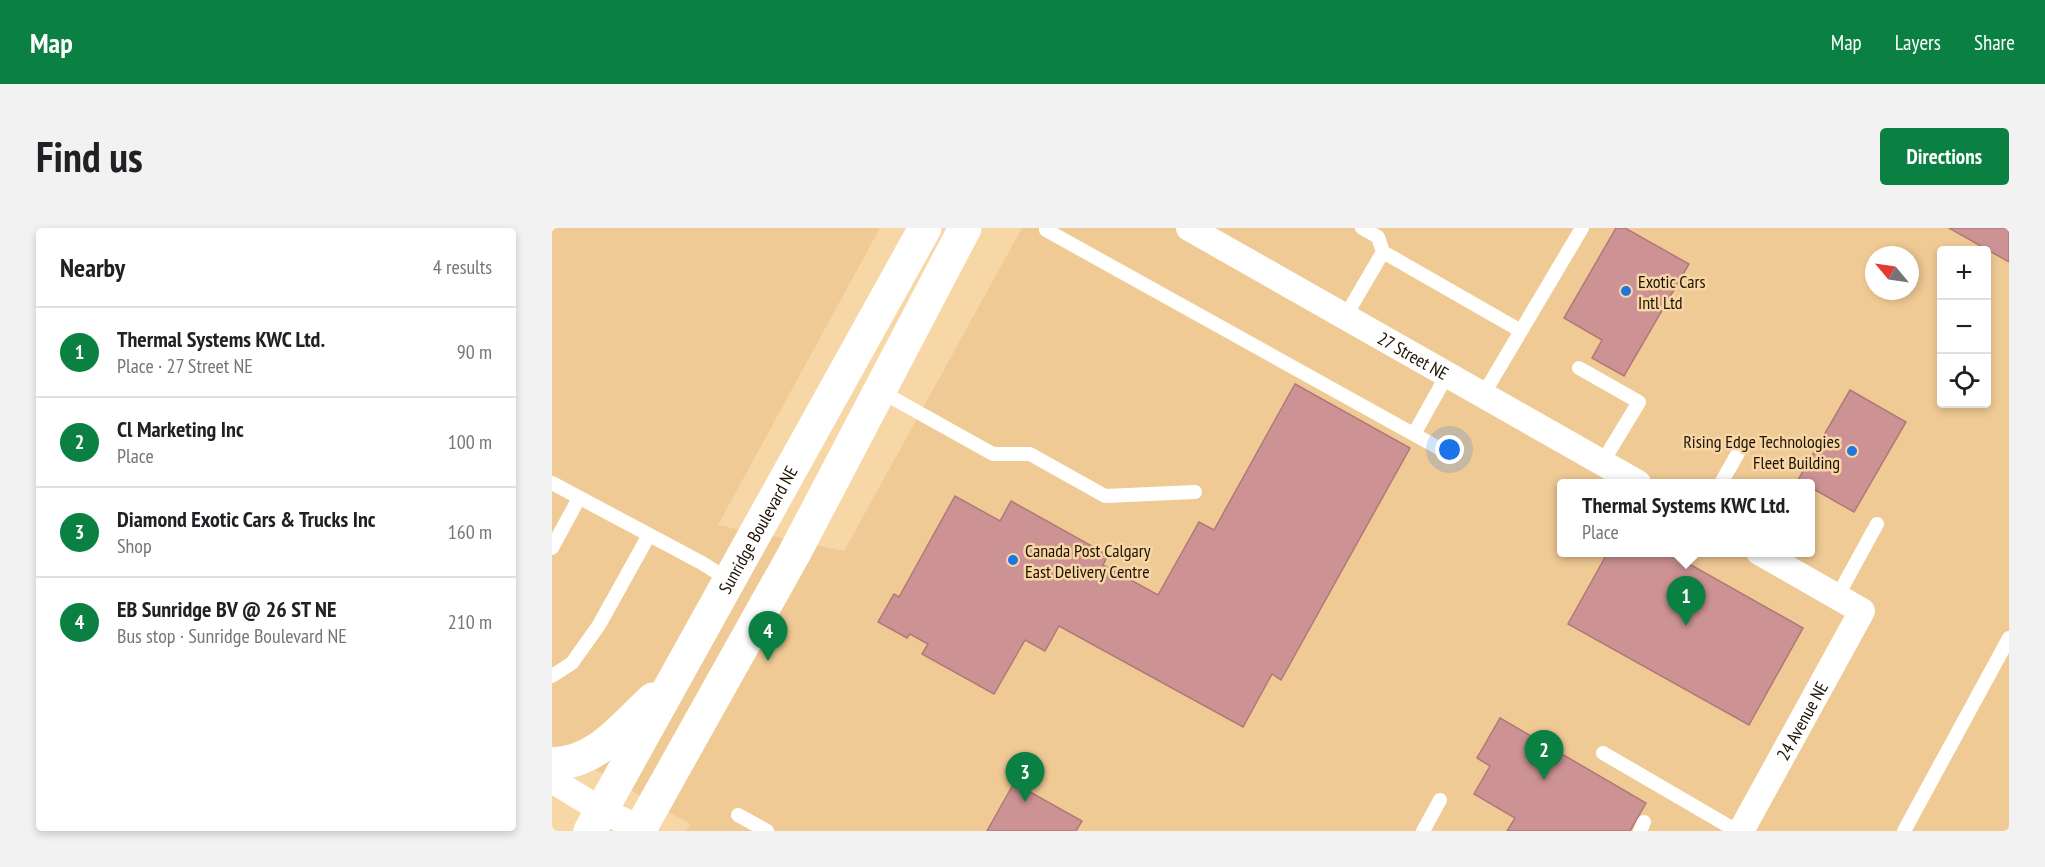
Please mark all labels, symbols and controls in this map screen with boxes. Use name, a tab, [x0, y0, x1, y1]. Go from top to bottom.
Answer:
text: Map	[30, 24, 73, 61]
text: Map	[1831, 29, 1862, 56]
text: Layers	[1895, 29, 1941, 56]
text: Share	[1974, 29, 2015, 56]
button: Directions	[1880, 128, 2009, 185]
text: Find us	[36, 129, 143, 184]
north arrow	[1865, 246, 1919, 300]
map controls	[1937, 246, 1991, 408]
button: +	[1937, 246, 1991, 300]
text: Nearby	[60, 251, 125, 284]
text: 4 results	[433, 254, 492, 280]
place label: Exotic Cars Intl Ltd	[1638, 270, 1706, 314]
marker: Exotic Cars Intl Ltd	[1619, 284, 1633, 298]
button: −	[1937, 300, 1991, 354]
text: Thermal Systems KWC Ltd.	[117, 325, 325, 353]
street label: 27 Street NE	[1374, 326, 1453, 385]
text: 1	[75, 339, 84, 365]
text: 90 m	[457, 339, 492, 365]
text: Place · 27 Street NE	[117, 353, 253, 379]
button: locate	[1937, 354, 1991, 408]
text: Cl Marketing Inc	[117, 415, 244, 443]
text: 2	[75, 429, 84, 455]
text: 100 m	[448, 429, 492, 455]
place label: Rising Edge Technologies Fleet Building	[1683, 430, 1840, 474]
your location	[1435, 435, 1464, 464]
text: Place	[117, 443, 154, 469]
marker: Rising Edge Technologies Fleet Building	[1845, 444, 1859, 458]
street label: Sunridge Boulevard NE	[713, 461, 802, 597]
popup	[1557, 479, 1815, 557]
text: Thermal Systems KWC Ltd.	[1582, 491, 1790, 519]
text: Diamond Exotic Cars & Trucks Inc	[117, 505, 376, 533]
text: 3	[75, 519, 84, 545]
text: 160 m	[448, 519, 492, 545]
text: Place	[1582, 519, 1619, 545]
text: Shop	[117, 533, 152, 559]
place label: Canada Post Calgary East Delivery Centre	[1025, 539, 1151, 583]
marker: Canada Post Calgary East Delivery Centre	[1006, 553, 1020, 567]
pin: 1	[1666, 576, 1706, 626]
text: EB Sunridge BV @ 26 ST NE	[117, 595, 336, 623]
text: 4	[75, 609, 84, 635]
text: 210 m	[448, 609, 492, 635]
pin: 4	[748, 612, 788, 661]
text: Bus stop · Sunridge Boulevard NE	[117, 623, 347, 649]
street label: 24 Avenue NE	[1771, 677, 1833, 764]
pin: 2	[1524, 730, 1564, 780]
pin: 3	[1006, 752, 1044, 802]

